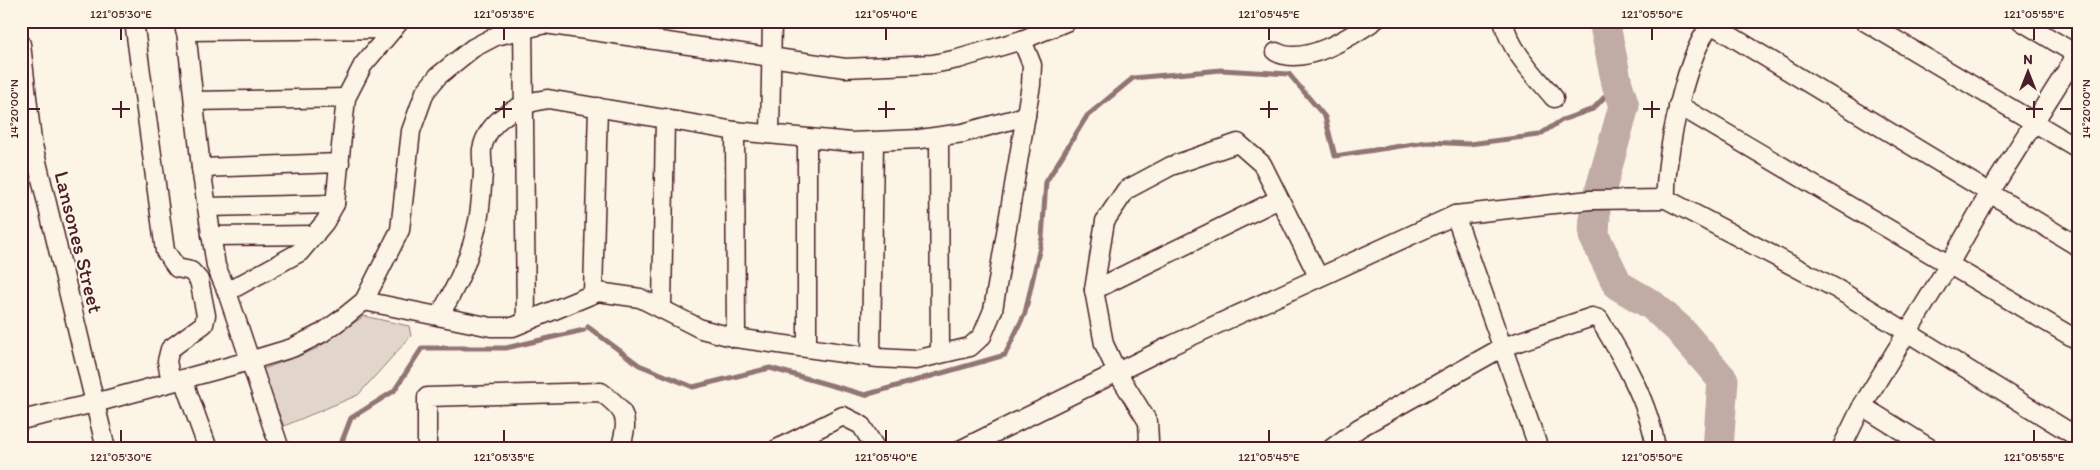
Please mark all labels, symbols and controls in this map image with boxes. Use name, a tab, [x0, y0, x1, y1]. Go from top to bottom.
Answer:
text: 121°05'30"E	[90, 7, 152, 21]
text: 121°05'35"E	[474, 7, 535, 21]
text: 121°05'40"E	[855, 7, 918, 21]
text: 121°05'45"E	[1238, 7, 1300, 21]
text: 121°05'50"E	[1621, 7, 1683, 21]
text: 121°05'55"E	[2004, 7, 2065, 21]
north arrow	[2002, 48, 2052, 98]
text: N	[2023, 51, 2033, 68]
text: 14°20'00"N	[7, 79, 21, 139]
text: 14°20'00"N	[2079, 79, 2093, 139]
street label: Lansones Street	[49, 168, 109, 316]
text: 121°05'30"E	[90, 450, 152, 464]
text: 121°05'35"E	[474, 450, 535, 464]
text: 121°05'40"E	[855, 450, 918, 464]
text: 121°05'45"E	[1238, 450, 1300, 464]
text: 121°05'50"E	[1621, 450, 1683, 464]
text: 121°05'55"E	[2004, 450, 2065, 464]

